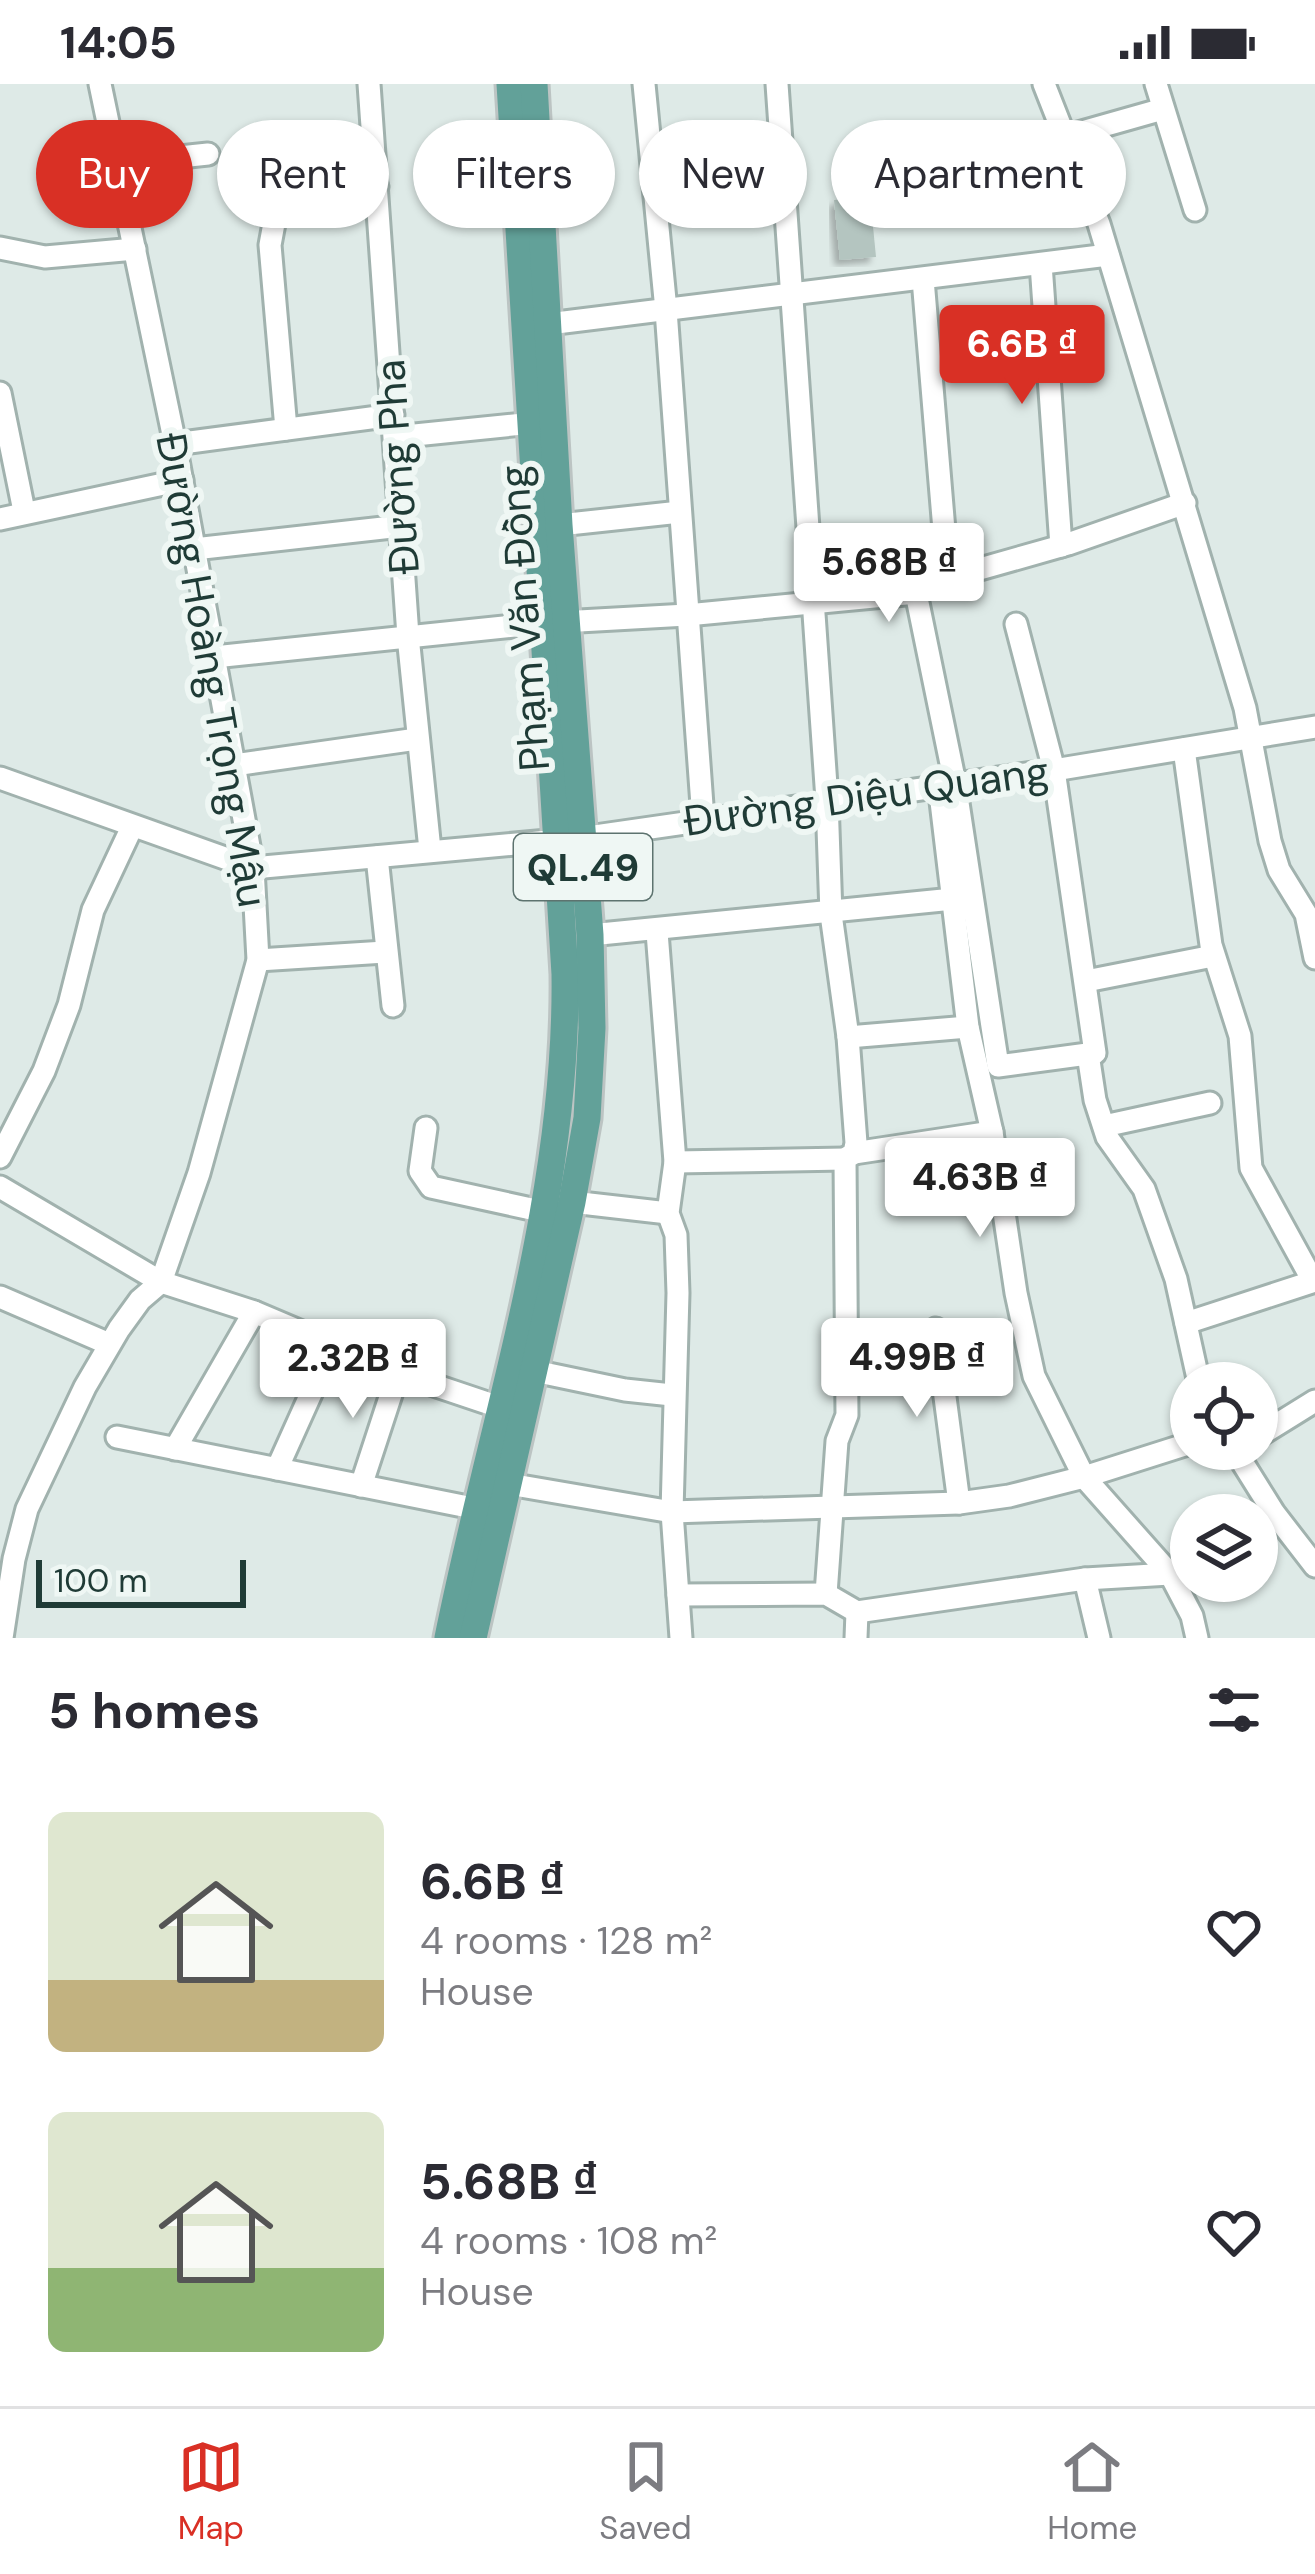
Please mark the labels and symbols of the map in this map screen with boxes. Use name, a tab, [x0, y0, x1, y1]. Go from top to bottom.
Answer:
pin: 6.6B ₫	[924, 305, 1120, 407]
street label: Đường Pha	[362, 358, 432, 576]
street label: Đường Hoàng Trọng Mậu	[143, 428, 281, 912]
street label: Phạm Văn Đồng	[486, 463, 562, 773]
pin: 5.68B ₫	[778, 523, 1000, 625]
street label: Đường Diệu Quang	[680, 743, 1052, 849]
road number: QL.49	[514, 834, 652, 900]
pin: 4.63B ₫	[869, 1138, 1091, 1240]
pin: 4.99B ₫	[806, 1318, 1028, 1420]
pin: 2.32B ₫	[242, 1319, 464, 1421]
scale bar	[36, 1554, 246, 1607]

